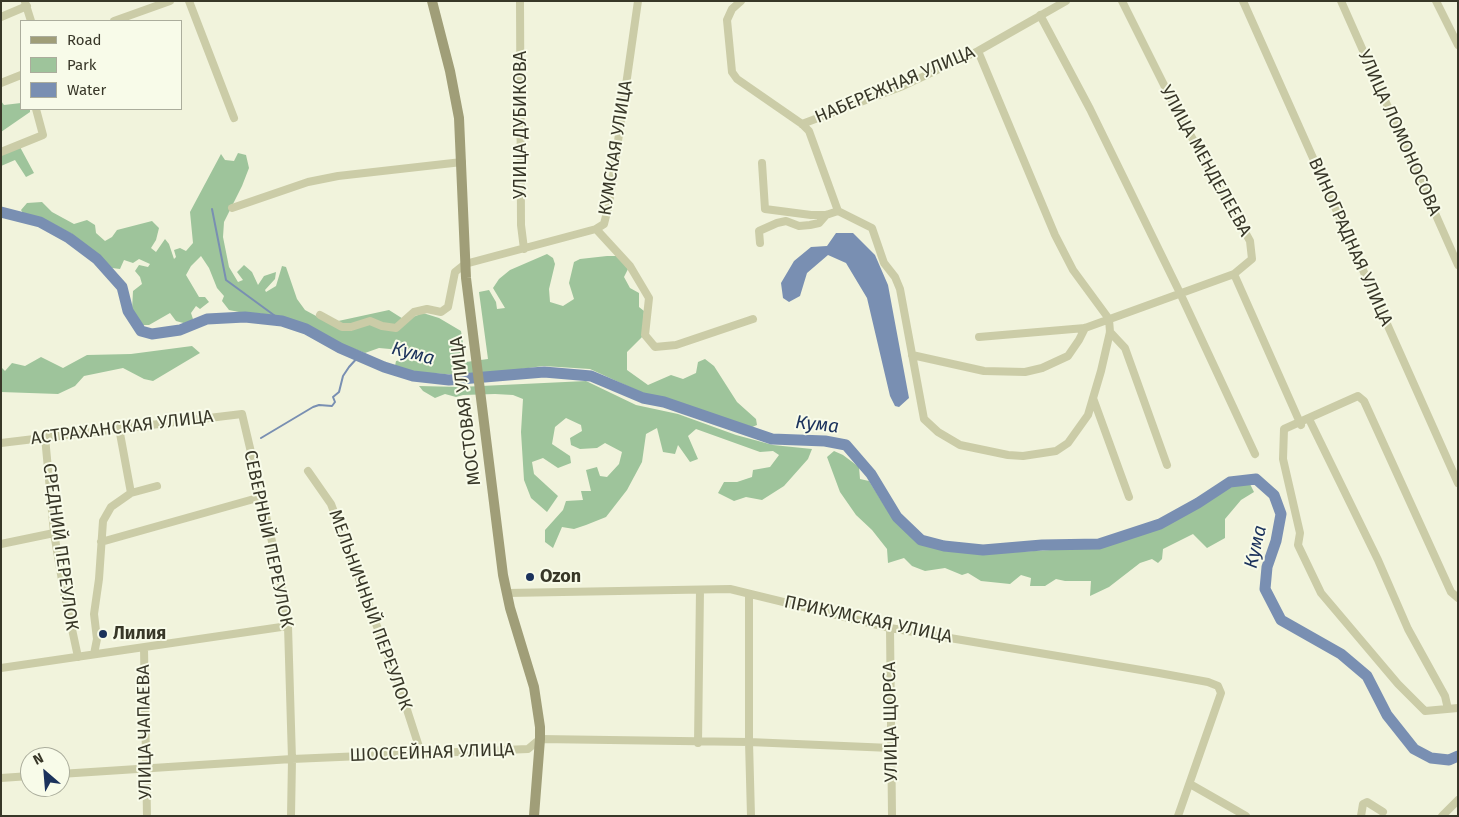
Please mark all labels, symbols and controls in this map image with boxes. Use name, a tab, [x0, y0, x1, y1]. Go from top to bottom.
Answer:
legend	[20, 20, 182, 110]
text: Road	[67, 31, 102, 49]
street label: НАБЕРЕЖНАЯ УЛИЦА	[812, 42, 978, 128]
street label: УЛИЦА ЛОМОНОСОВА	[1353, 47, 1445, 219]
street label: УЛИЦА ДУБИКОВА	[510, 51, 532, 199]
text: Park	[67, 56, 97, 74]
street label: КУМСКАЯ УЛИЦА	[595, 79, 637, 217]
text: Water	[67, 81, 106, 99]
street label: УЛИЦА МЕНДЕЛЕЕВА	[1155, 82, 1255, 240]
street label: ВИНОГРАДНАЯ УЛИЦА	[1303, 155, 1397, 329]
street label: МОСТОВАЯ УЛИЦА	[446, 335, 486, 487]
water label: Кума	[389, 337, 437, 371]
street label: АСТРАХАНСКАЯ УЛИЦА	[30, 406, 214, 450]
water label: Кума	[794, 411, 840, 439]
street label: СЕВЕРНЫЙ ПЕРЕУЛОК	[239, 448, 297, 630]
street label: СРЕДНИЙ ПЕРЕУЛОК	[38, 462, 82, 632]
street label: МЕЛЬНИЧНЫЙ ПЕРЕУЛОК	[324, 507, 416, 713]
water label: Кума	[1240, 523, 1272, 571]
place label: Ozon	[540, 566, 581, 588]
marker: Ozon	[524, 571, 536, 583]
street label: ПРИКУМСКАЯ УЛИЦА	[782, 592, 954, 648]
place label: Лилия	[113, 623, 166, 645]
marker: Лилия	[97, 628, 109, 640]
street label: УЛИЦА ЩОРСА	[879, 662, 903, 782]
street label: УЛИЦА ЧАПАЕВА	[133, 664, 157, 800]
street label: ШОССЕЙНАЯ УЛИЦА	[349, 739, 515, 767]
north arrow	[20, 747, 70, 797]
text: N	[30, 749, 46, 769]

